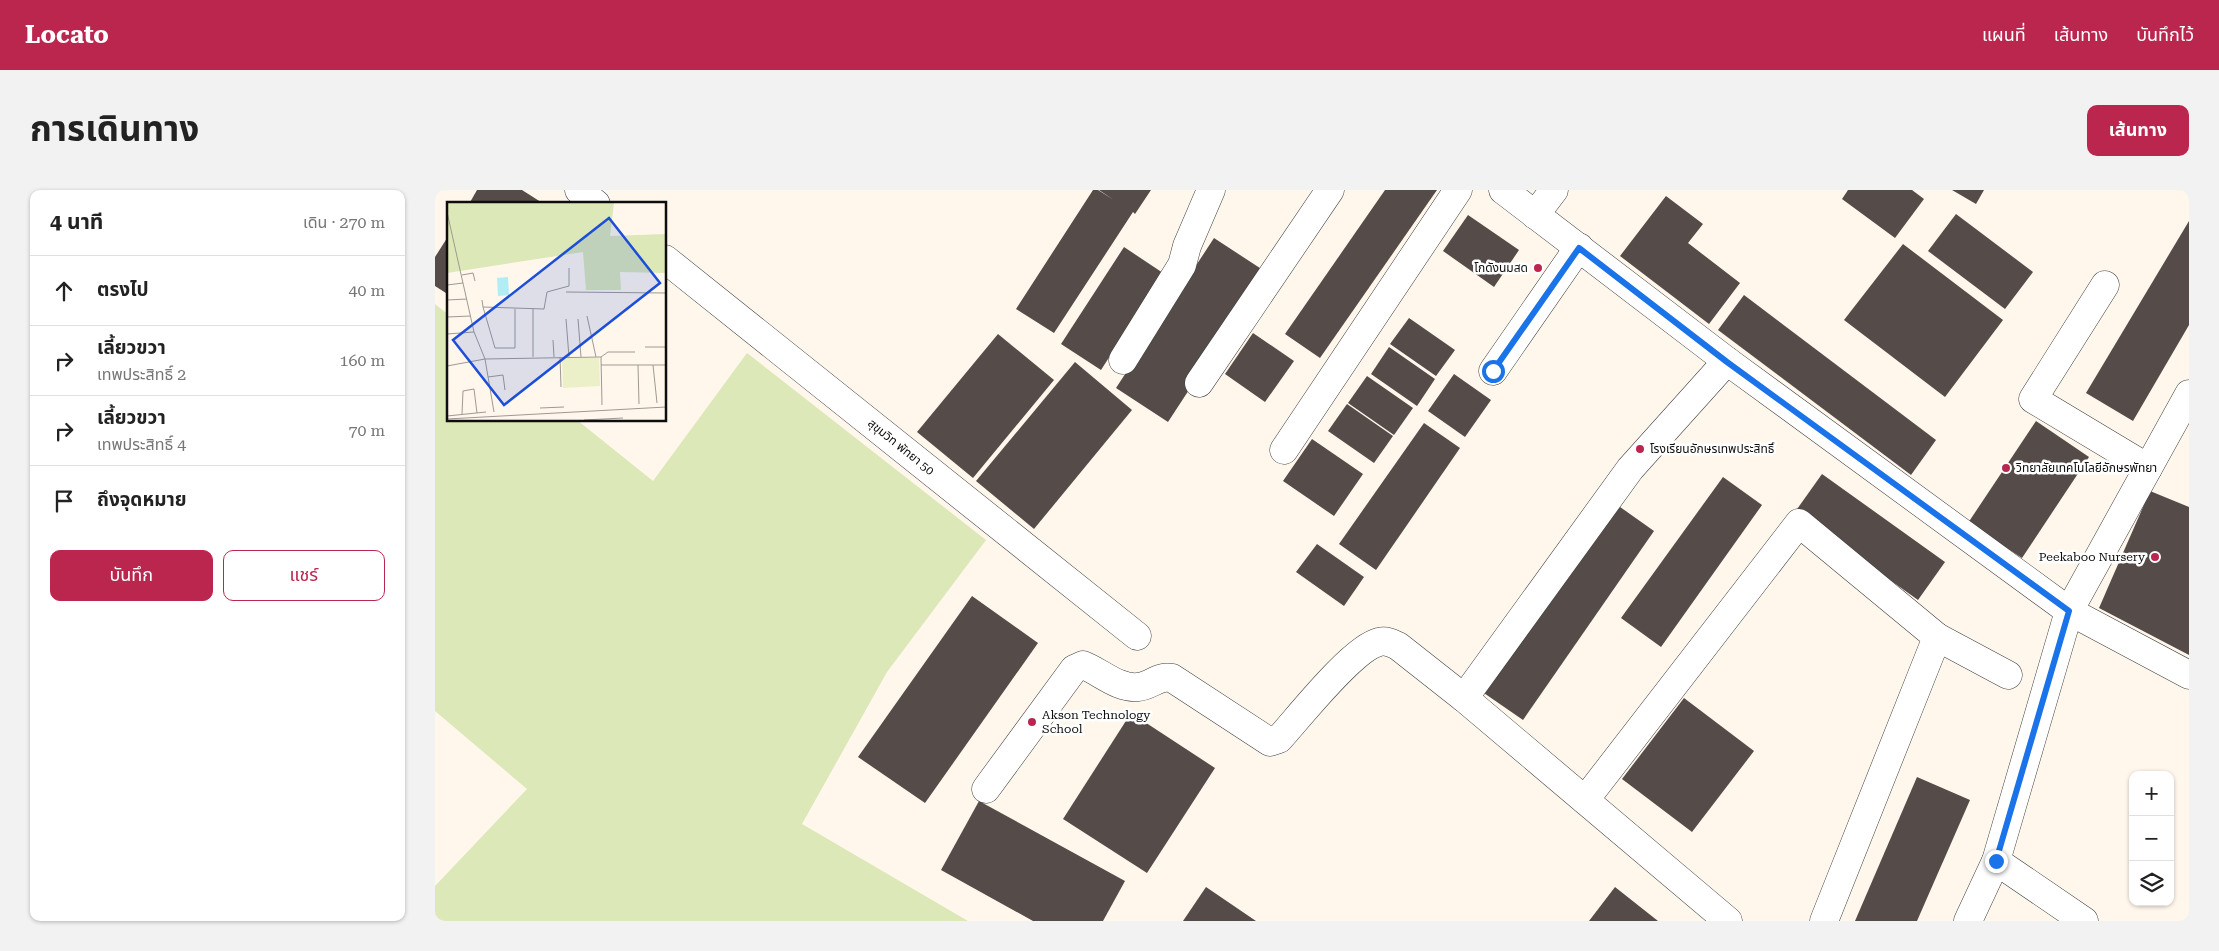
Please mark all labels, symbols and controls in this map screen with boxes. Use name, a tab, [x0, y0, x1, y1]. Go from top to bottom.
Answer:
text: Locato	[25, 21, 109, 49]
text: แผนที่	[1982, 24, 2026, 45]
text: เส้นทาง	[2054, 24, 2108, 45]
text: บันทึกไว้	[2136, 24, 2194, 45]
button: เส้นทาง	[2087, 105, 2189, 156]
text: การเดินทาง	[30, 109, 199, 150]
inset map	[447, 202, 666, 421]
text: 4 นาที	[50, 210, 103, 234]
text: เดิน · 270 m	[303, 213, 385, 232]
place label: โกดังนมสด	[1474, 261, 1528, 275]
marker: โกดังนมสด	[1532, 262, 1544, 274]
icon: ahead	[50, 277, 78, 305]
text: ตรงไป	[97, 278, 149, 301]
text: 40 m	[348, 281, 385, 300]
text: เลี้ยวขวา	[97, 336, 166, 359]
icon: right	[50, 347, 78, 375]
text: 160 m	[339, 351, 385, 370]
route start	[1482, 360, 1505, 383]
text: เทพประสิทธิ์ 2	[97, 365, 186, 384]
text: เลี้ยวขวา	[97, 406, 166, 429]
street label: สุขุมวิท พัทยา 50	[865, 416, 937, 478]
icon: right	[50, 417, 78, 445]
text: 70 m	[348, 421, 385, 440]
text: เทพประสิทธิ์ 4	[97, 435, 186, 454]
place label: โรงเรียนอักษรเทพประสิทธิ์	[1650, 442, 1775, 456]
marker: โรงเรียนอักษรเทพประสิทธิ์	[1634, 443, 1646, 455]
place label: วิทยาลัยเทคโนโลยีอักษรพัทยา	[2015, 461, 2157, 475]
marker: วิทยาลัยเทคโนโลยีอักษรพัทยา	[2000, 462, 2012, 474]
icon: arrive	[50, 487, 78, 515]
text: ถึงจุดหมาย	[97, 488, 187, 511]
button: บันทึก	[50, 550, 213, 601]
button: แชร์	[223, 550, 385, 601]
place label: Peekaboo Nursery	[2039, 550, 2146, 564]
marker: Peekaboo Nursery	[2149, 551, 2161, 563]
place label: Akson Technology School	[1042, 708, 1151, 736]
marker: Akson Technology School	[1026, 716, 1038, 728]
map controls	[2129, 771, 2174, 906]
button: +	[2129, 771, 2174, 816]
button: −	[2129, 816, 2174, 861]
route end	[1985, 850, 2008, 873]
button: layers	[2129, 861, 2174, 906]

